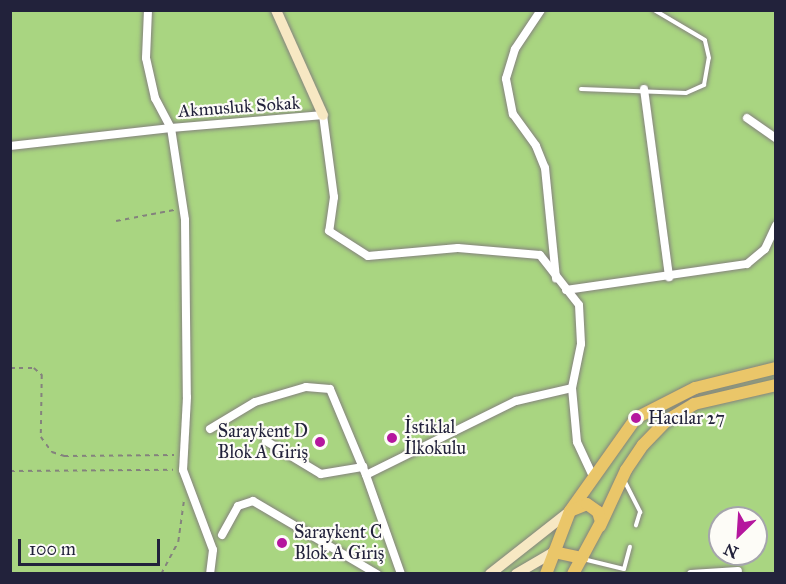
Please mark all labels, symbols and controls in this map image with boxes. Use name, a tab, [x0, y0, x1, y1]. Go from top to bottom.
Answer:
street label: Akmusluk Sokak	[177, 92, 301, 122]
place label: Hacılar 27	[648, 407, 725, 429]
marker: Hacılar 27	[629, 411, 643, 425]
place label: İstiklal İlkokulu	[404, 417, 466, 460]
place label: Saraykent D Blok A Giriş	[218, 421, 308, 464]
marker: İstiklal İlkokulu	[385, 431, 399, 445]
marker: Saraykent D Blok A Giriş	[313, 435, 327, 449]
north arrow	[708, 506, 768, 566]
place label: Saraykent C Blok A Giriş	[294, 522, 384, 564]
scale bar	[21, 527, 164, 565]
marker: Saraykent C Blok A Giriş	[275, 536, 289, 550]
text: 100 m	[29, 538, 76, 560]
text: N	[721, 539, 741, 562]

